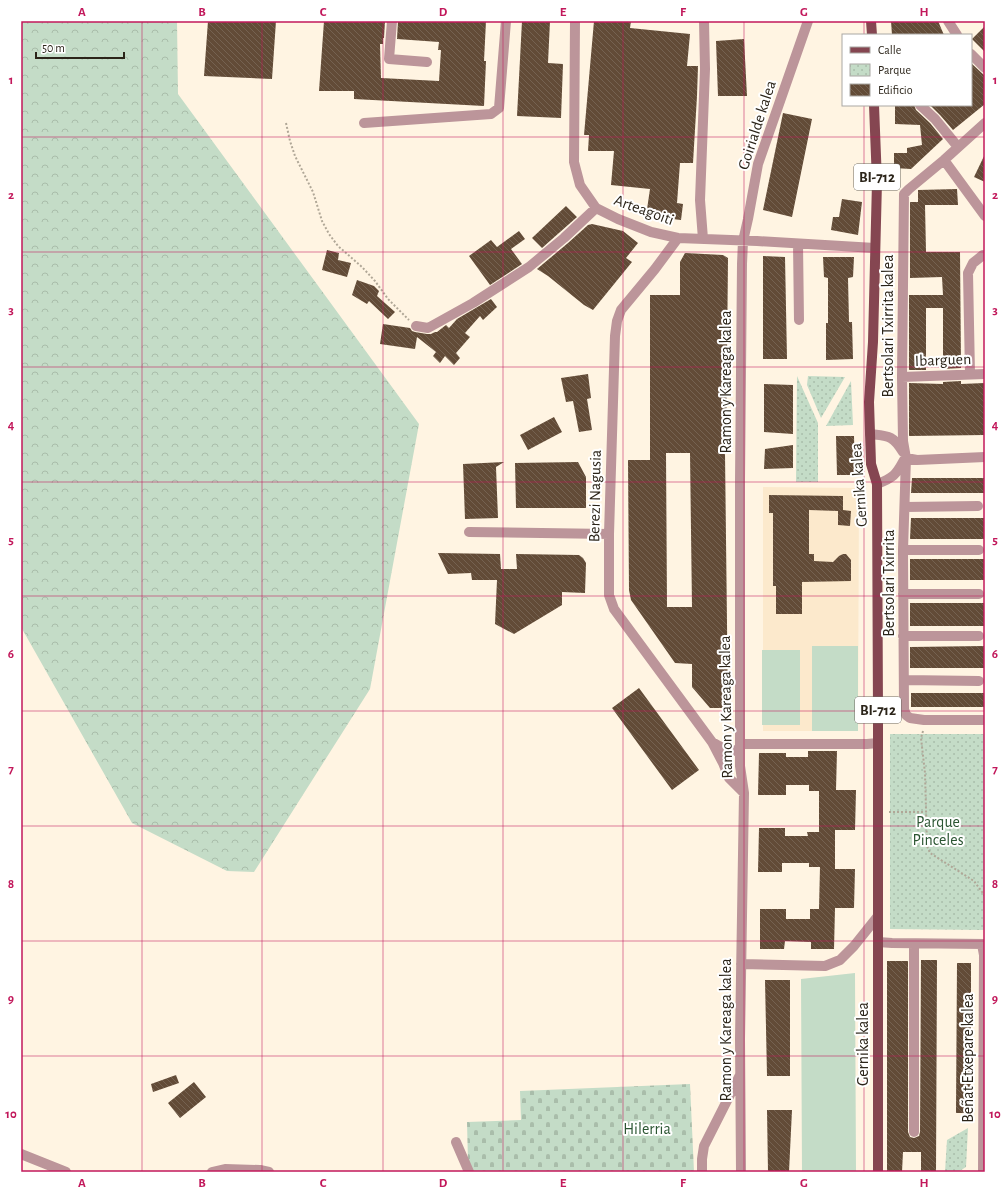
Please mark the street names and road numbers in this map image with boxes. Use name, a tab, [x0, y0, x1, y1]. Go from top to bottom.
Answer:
street label: Goirialde kalea	[735, 78, 779, 172]
road number: BI-712	[854, 164, 900, 190]
street label: Arteagoiti	[612, 192, 676, 228]
street label: Bertsolari Txirrita kalea	[880, 254, 896, 398]
street label: Ramon y Kareaga kalea	[718, 310, 735, 454]
street label: Ibarguen	[915, 351, 971, 369]
street label: Gernika kalea	[848, 443, 870, 527]
street label: Berezi Nagusia	[586, 450, 604, 542]
street label: Bertsolari Txirrita	[881, 529, 897, 637]
street label: Ramon y Kareaga kalea	[717, 635, 736, 779]
road number: BI-712	[855, 697, 901, 723]
street label: Ramon y Kareaga kalea	[718, 958, 735, 1102]
street label: Beñat Etxepare kalea	[960, 993, 976, 1123]
street label: Gernika kalea	[855, 1002, 871, 1086]

